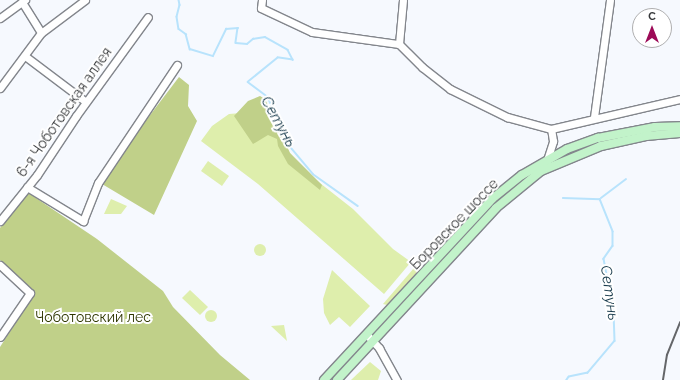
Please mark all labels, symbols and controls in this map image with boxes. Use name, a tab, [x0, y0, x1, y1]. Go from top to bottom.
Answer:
north arrow	[632, 8, 672, 48]
text: С	[648, 10, 656, 23]
street label: 6-я Чоботовская аллея	[13, 44, 115, 180]
water label: Сетунь	[257, 93, 299, 151]
street label: Боровское шоссе	[406, 175, 502, 273]
water label: Сетунь	[596, 264, 622, 322]
park label: Чоботовский лес	[35, 309, 151, 325]

